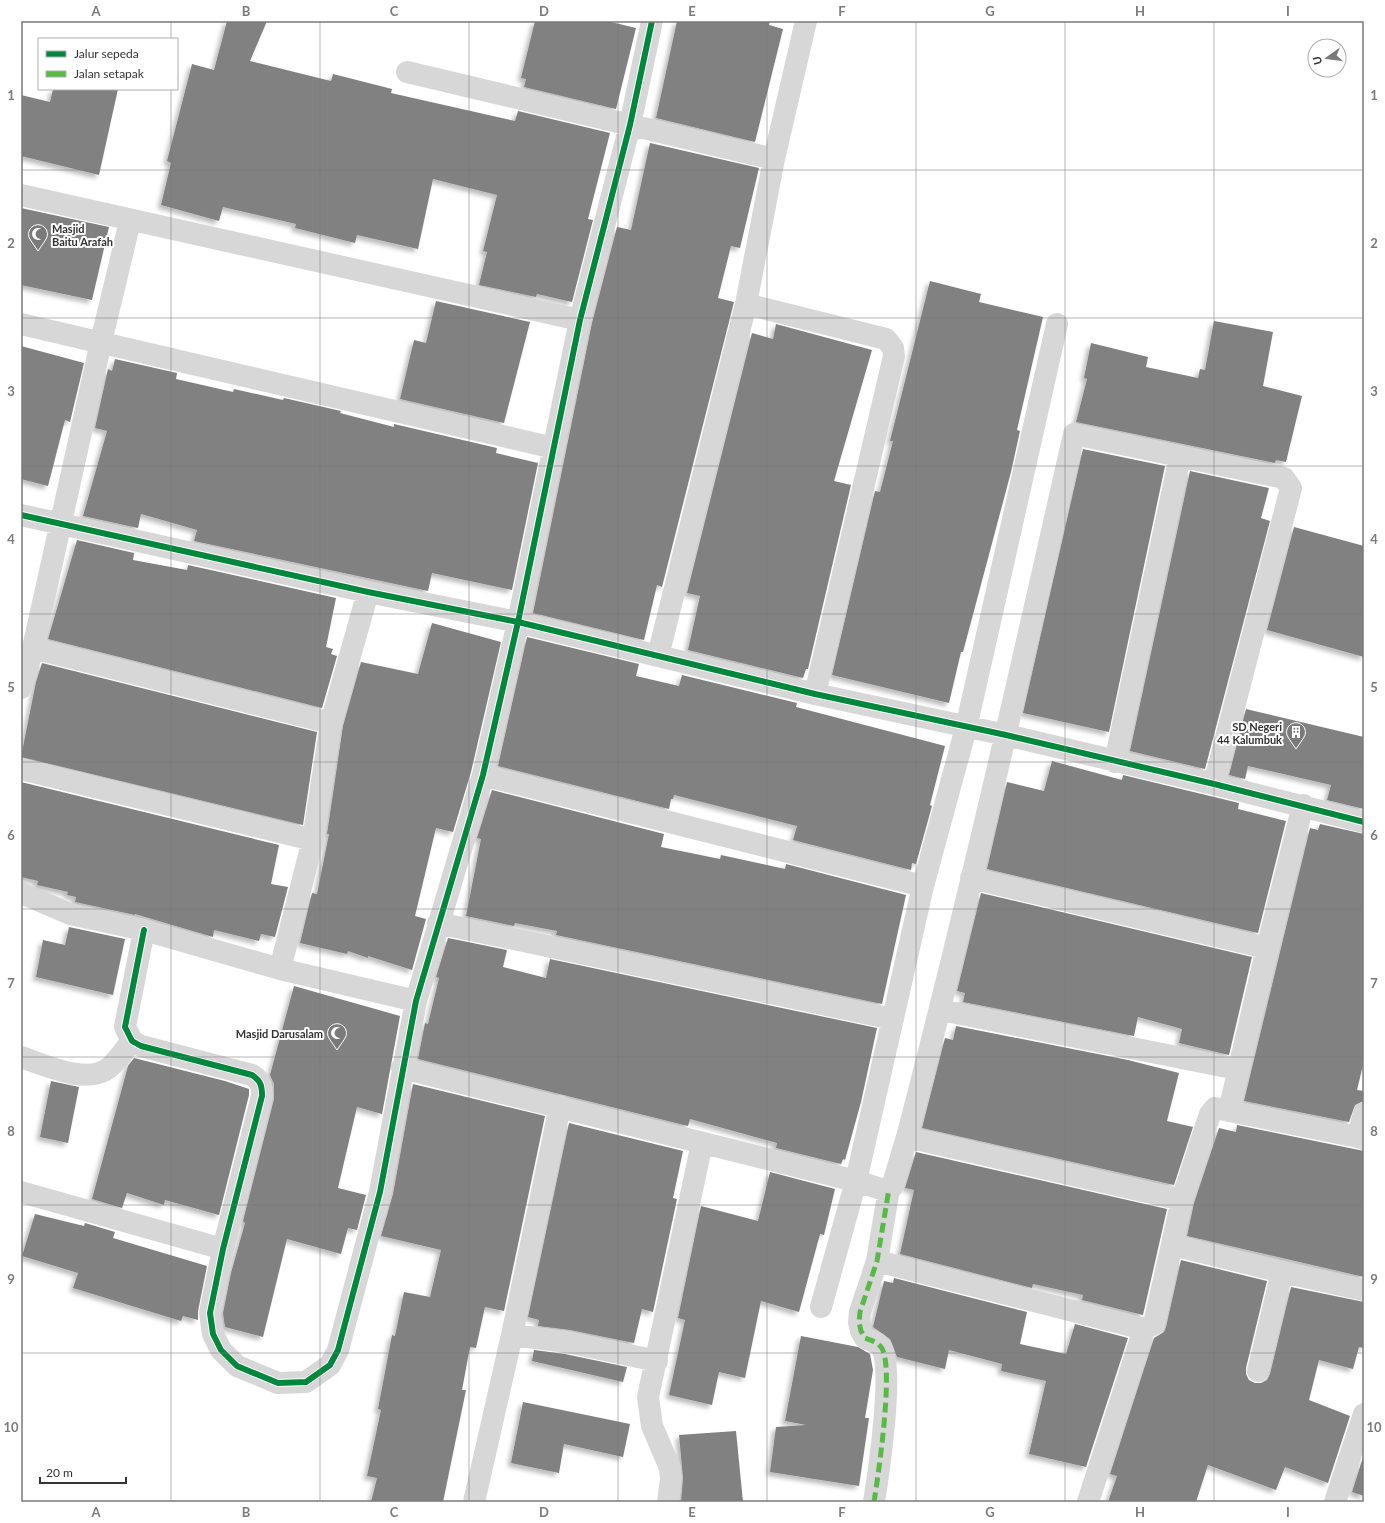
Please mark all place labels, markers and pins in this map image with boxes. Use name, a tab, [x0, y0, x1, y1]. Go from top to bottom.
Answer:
place label: Masjid Baitu Arafah	[52, 222, 113, 248]
mosque icon: Masjid Baitu Arafah	[27, 223, 49, 251]
place label: SD Negeri 44 Kalumbuk	[1217, 720, 1282, 746]
building icon: SD Negeri 44 Kalumbuk	[1285, 721, 1307, 749]
mosque icon: Masjid Darusalam	[326, 1022, 348, 1050]
place label: Masjid Darusalam	[236, 1027, 323, 1040]

